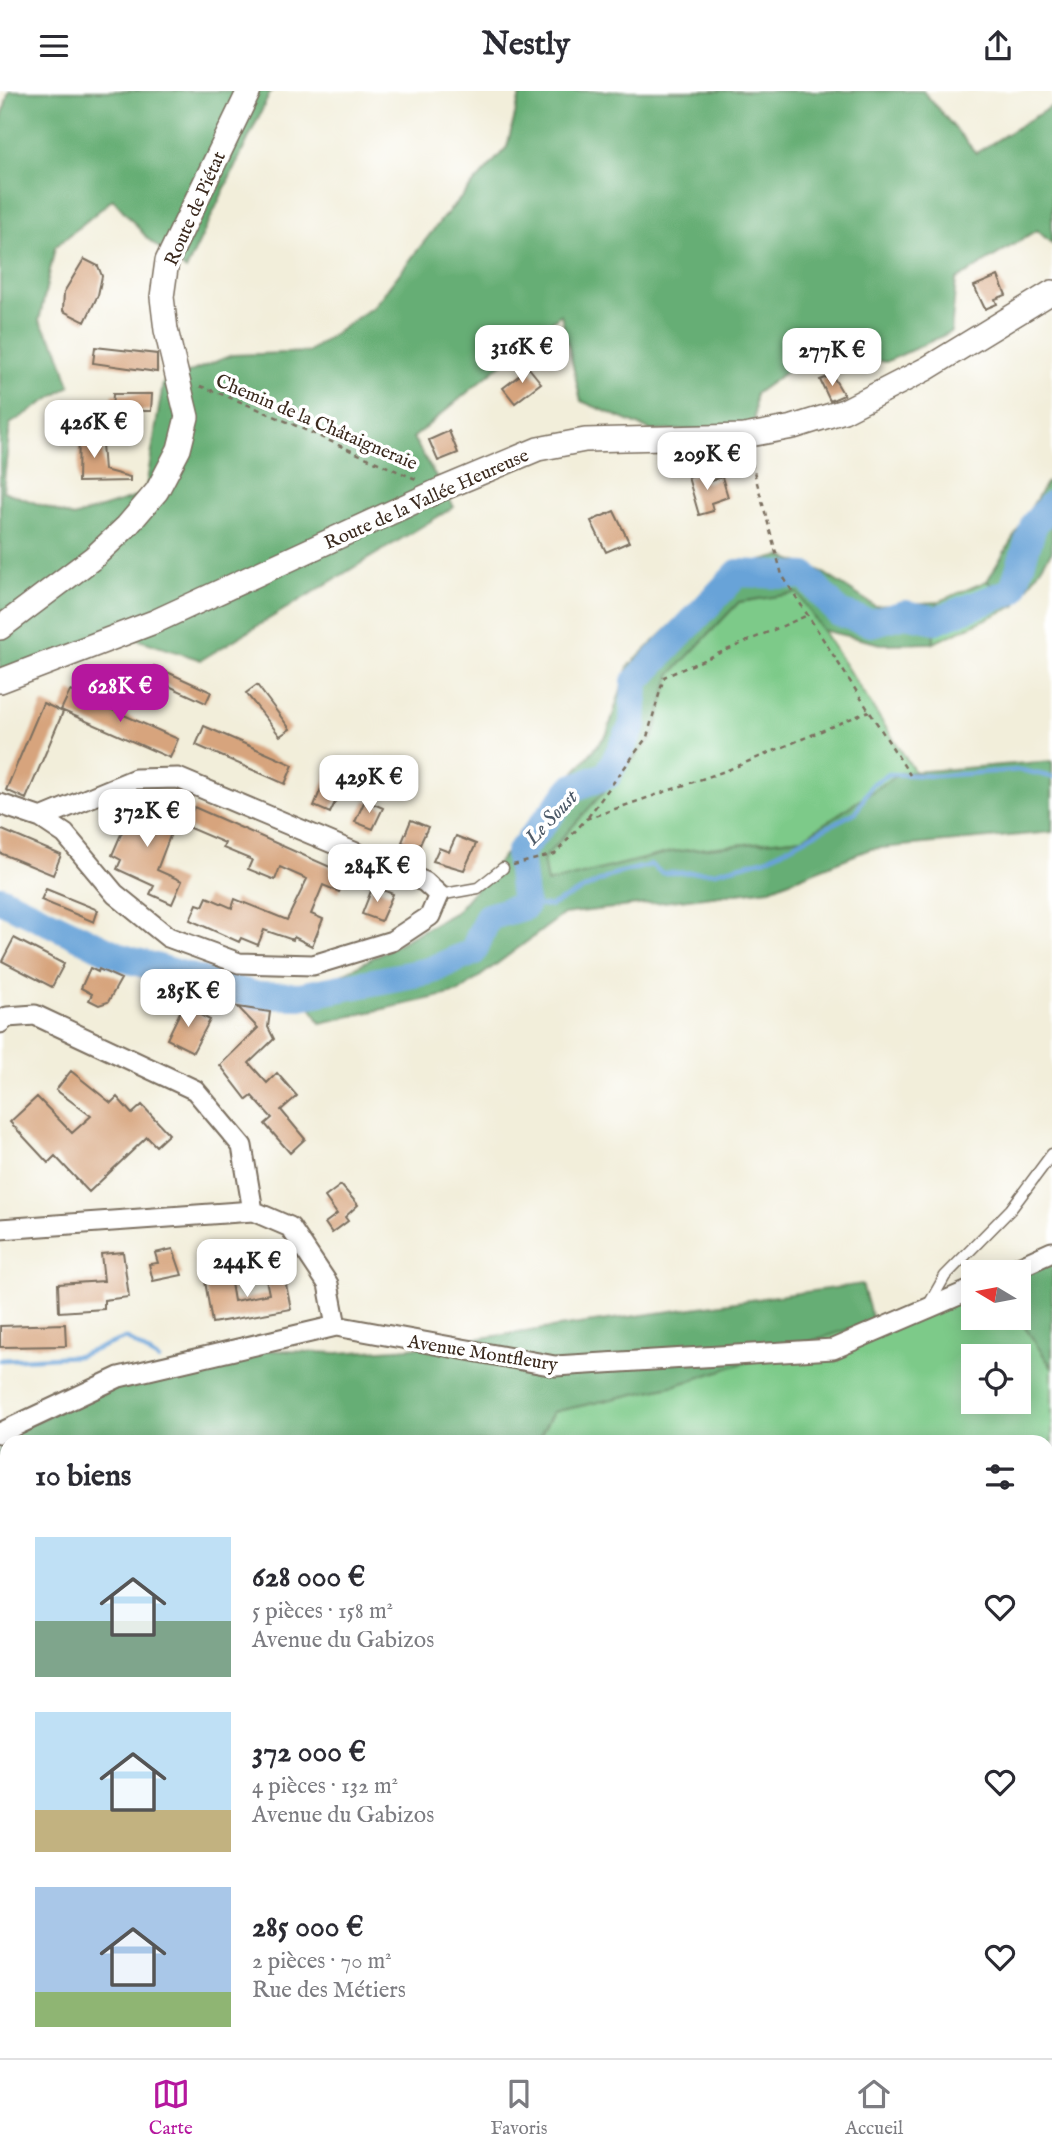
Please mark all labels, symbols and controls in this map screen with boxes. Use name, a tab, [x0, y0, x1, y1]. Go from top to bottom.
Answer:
text: Nestly	[482, 25, 570, 66]
icon: menu	[35, 27, 73, 65]
icon: share	[979, 27, 1017, 65]
street label: Route de Piétat	[160, 147, 232, 270]
pin: 316K €	[465, 325, 579, 385]
pin: 277K €	[775, 329, 889, 388]
text: 316K €	[491, 333, 553, 362]
text: 277K €	[798, 336, 866, 365]
street label: Chemin de la Châtaigneraie	[212, 369, 421, 476]
pin: 426K €	[37, 401, 151, 460]
text: 426K €	[61, 408, 127, 437]
pin: 209K €	[650, 433, 764, 492]
text: 209K €	[673, 440, 741, 469]
street label: Route de la Vallée Heureuse	[321, 444, 533, 556]
pin: 628K €	[63, 665, 177, 724]
text: 628K €	[88, 672, 152, 701]
pin: 429K €	[312, 755, 426, 815]
text: 429K €	[335, 763, 403, 792]
water label: Le Soust	[519, 784, 585, 852]
pin: 372K €	[90, 789, 204, 849]
text: 372K €	[114, 797, 180, 826]
pin: 284K €	[320, 845, 434, 904]
text: 284K €	[344, 852, 410, 881]
pin: 285K €	[131, 969, 245, 1029]
text: 285K €	[156, 977, 220, 1006]
pin: 244K €	[190, 1239, 304, 1299]
text: 244K €	[213, 1247, 281, 1276]
north arrow	[961, 1260, 1031, 1330]
map controls	[961, 1260, 1031, 1414]
street label: Avenue Montfleury	[405, 1330, 560, 1378]
button: locate	[961, 1344, 1031, 1414]
text: 10 biens	[35, 1458, 131, 1496]
icon: filters	[981, 1458, 1019, 1496]
text: 628 000 €	[252, 1559, 365, 1597]
icon: home	[91, 1565, 175, 1649]
icon: heart	[981, 1588, 1019, 1626]
text: 5 pièces · 158 m²	[252, 1597, 393, 1626]
text: Avenue du Gabizos	[252, 1626, 434, 1655]
text: 372 000 €	[252, 1734, 366, 1772]
icon: home	[91, 1740, 175, 1824]
icon: heart	[981, 1763, 1019, 1801]
text: 4 pièces · 132 m²	[252, 1772, 398, 1801]
text: Avenue du Gabizos	[252, 1801, 434, 1830]
text: 285 000 €	[252, 1909, 364, 1947]
icon: home	[91, 1915, 175, 1999]
icon: heart	[981, 1938, 1019, 1976]
text: 2 pièces · 70 m²	[252, 1947, 392, 1976]
text: Rue des Métiers	[252, 1976, 406, 2005]
tab: Carte	[149, 2075, 193, 2141]
tab: Favoris	[491, 2075, 547, 2141]
tab: Accueil	[845, 2075, 903, 2141]

